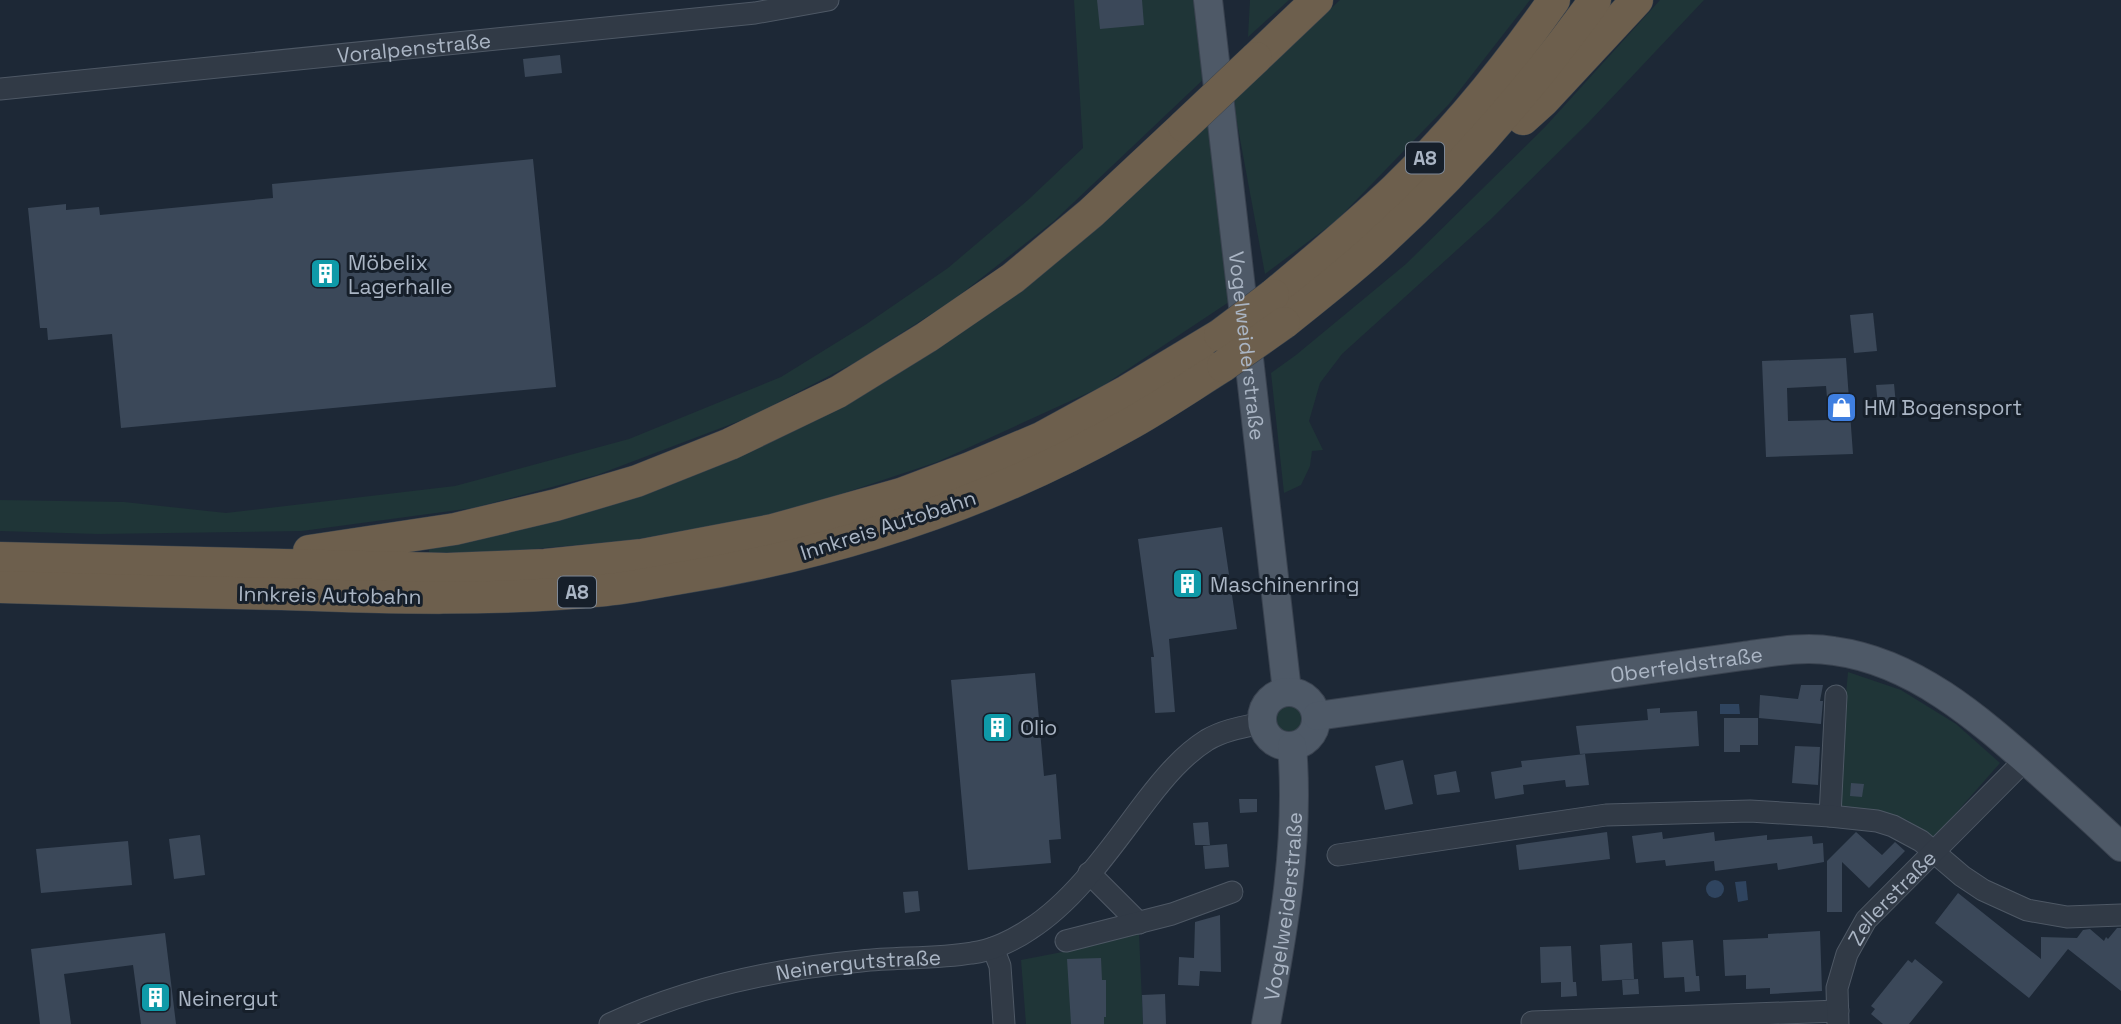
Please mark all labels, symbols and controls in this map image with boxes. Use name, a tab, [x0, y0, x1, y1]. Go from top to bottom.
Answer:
street label: Voralpenstraße	[336, 26, 492, 69]
road number: A8	[1406, 142, 1444, 174]
place label: Möbelix Lagerhalle	[348, 249, 453, 300]
street label: Vogelweiderstraße	[1223, 250, 1272, 442]
building icon: Möbelix Lagerhalle	[308, 257, 342, 291]
shop icon: HM Bogensport	[1824, 390, 1858, 424]
place label: HM Bogensport	[1864, 394, 2022, 421]
street label: Innkreis Autobahn	[797, 484, 979, 566]
building icon: Maschinenring	[1170, 567, 1204, 601]
place label: Maschinenring	[1210, 571, 1359, 598]
road number: A8	[558, 576, 596, 608]
street label: Innkreis Autobahn	[238, 580, 422, 610]
street label: Oberfeldstraße	[1608, 640, 1764, 688]
building icon: Olio	[980, 710, 1014, 744]
place label: Olio	[1020, 714, 1057, 741]
street label: Vogelweiderstraße	[1257, 812, 1307, 1003]
street label: Zellerstraße	[1841, 844, 1942, 950]
street label: Neinergutstraße	[773, 943, 942, 986]
building icon: Neinergut	[138, 981, 172, 1015]
place label: Neinergut	[178, 985, 278, 1012]

